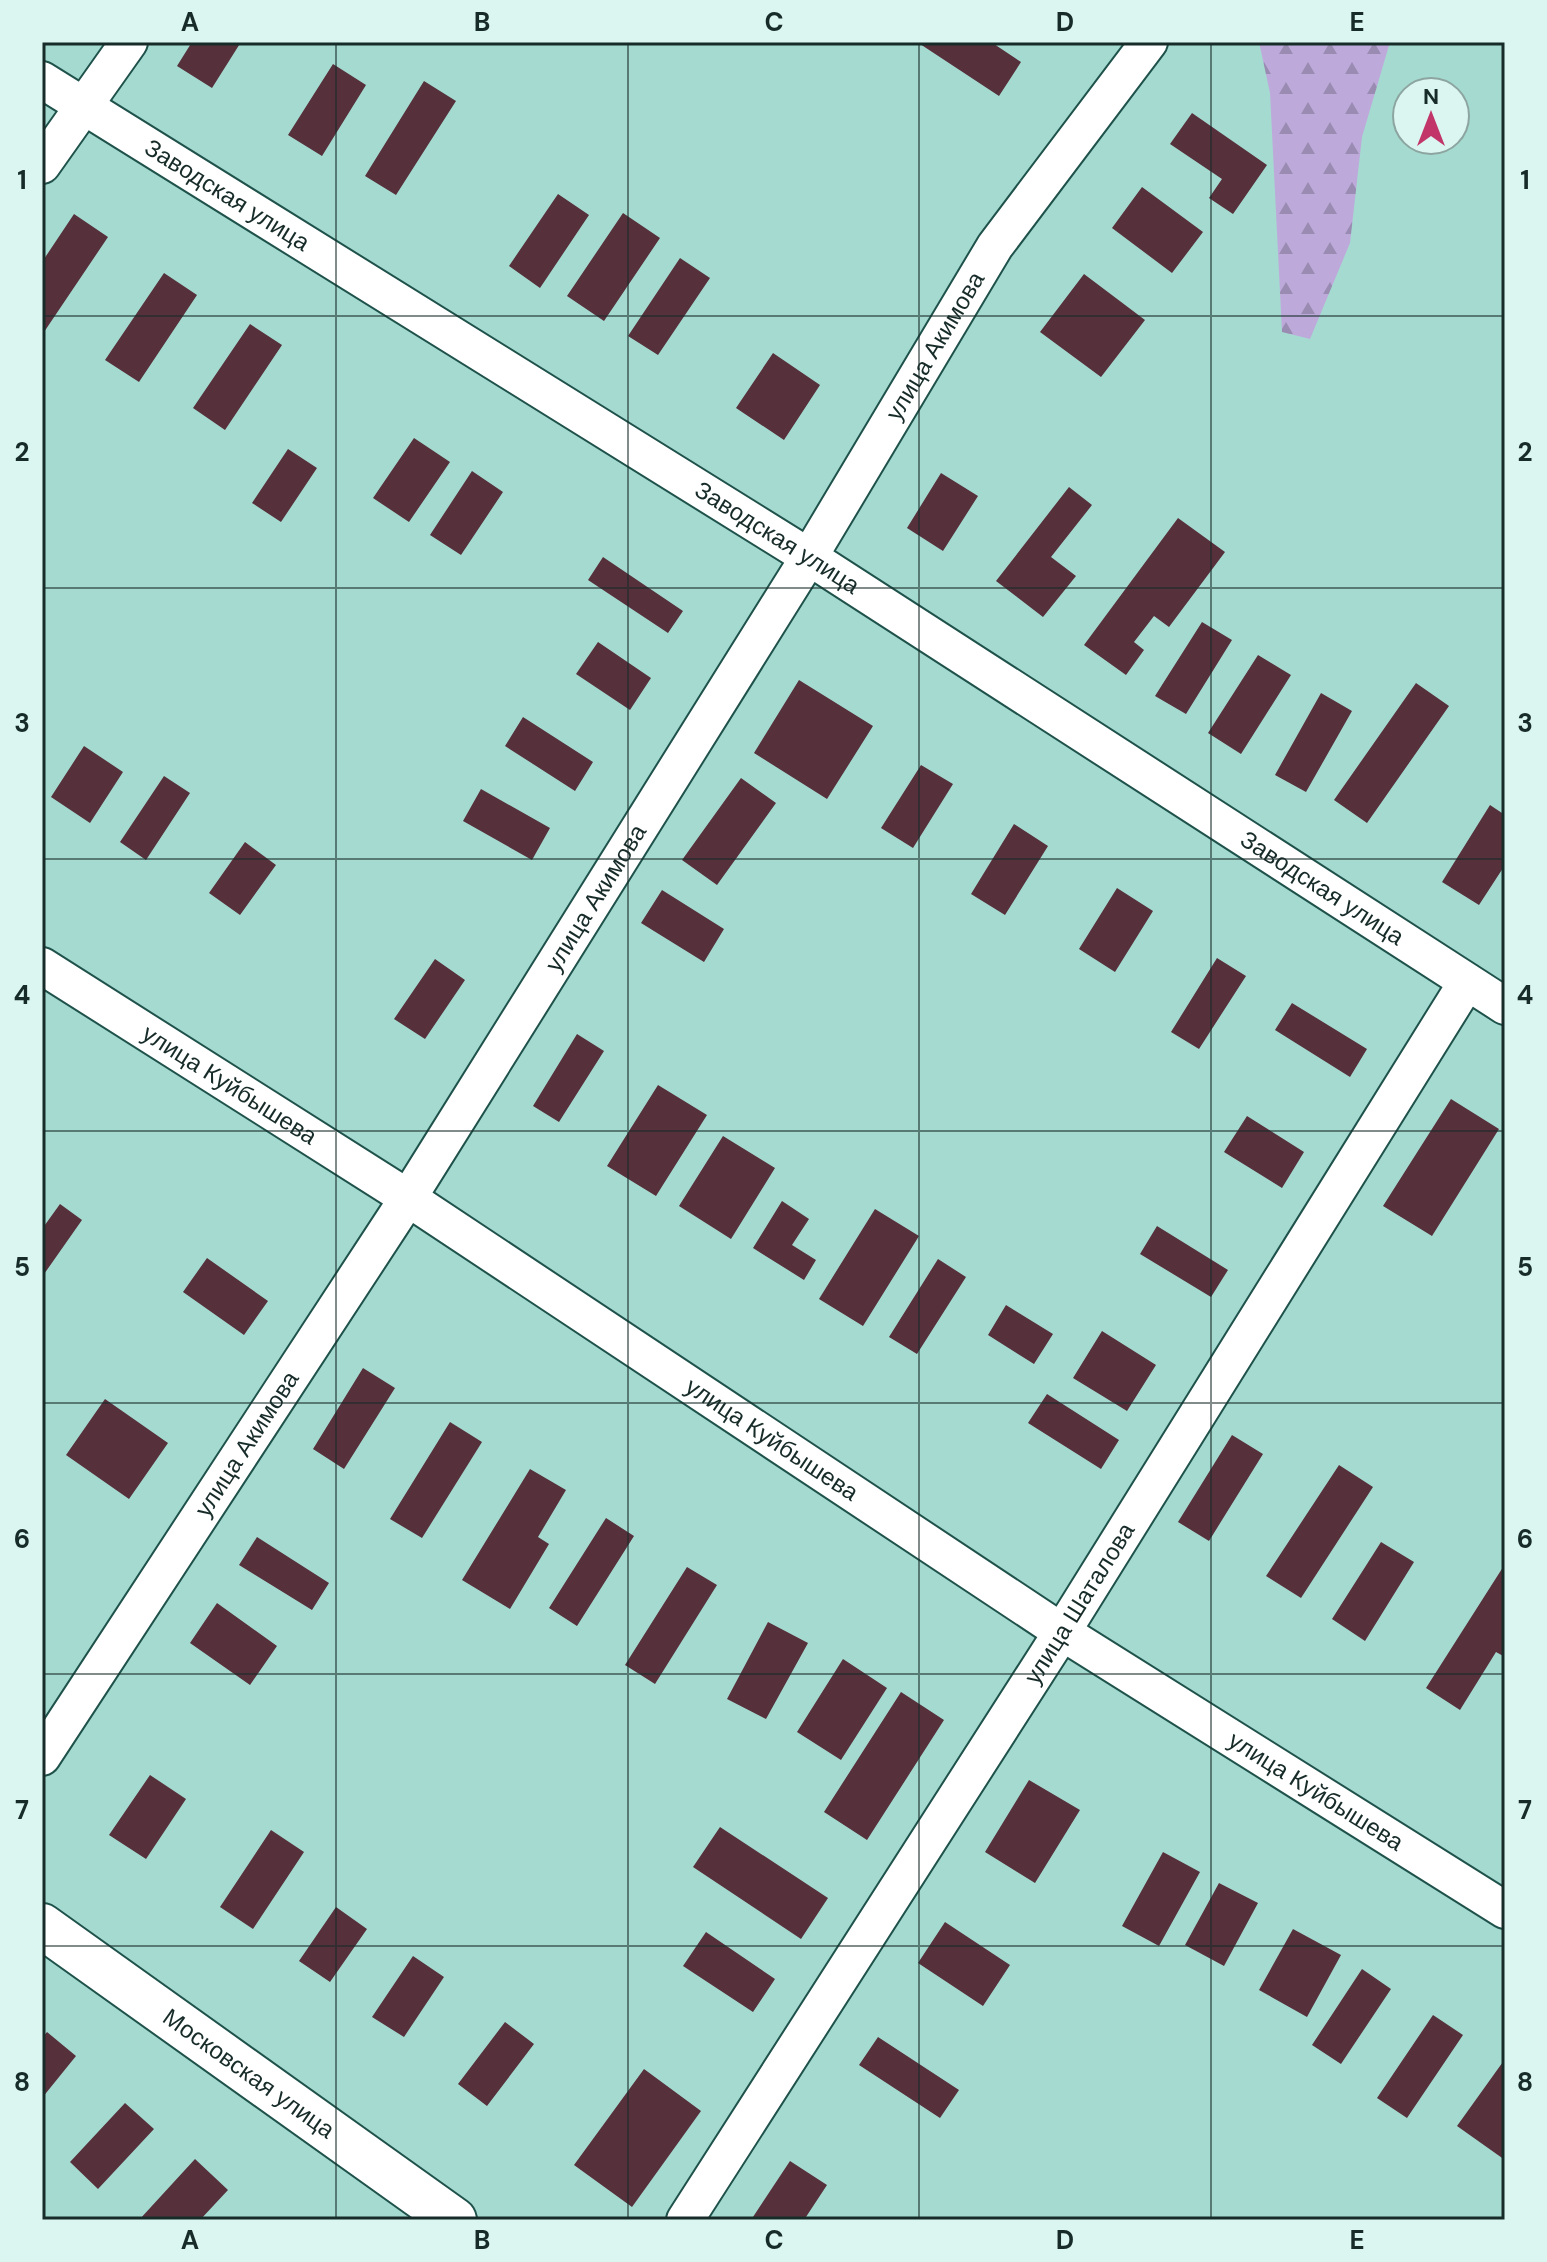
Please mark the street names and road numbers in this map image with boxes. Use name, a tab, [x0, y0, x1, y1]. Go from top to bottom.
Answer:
street label: Заводская улица	[139, 132, 316, 258]
street label: улица Акимова	[878, 265, 991, 426]
street label: Заводская улица	[689, 474, 866, 601]
street label: улица Акимова	[538, 818, 653, 977]
street label: Заводская улица	[1235, 823, 1411, 952]
street label: улица Куйбышева	[136, 1017, 324, 1152]
street label: улица Акимова	[187, 1365, 306, 1523]
street label: улица Куйбышева	[680, 1370, 865, 1508]
street label: улица Шаталова	[1017, 1516, 1142, 1690]
street label: улица Куйбышева	[1223, 1724, 1410, 1858]
street label: Московская улица	[157, 2001, 342, 2145]

